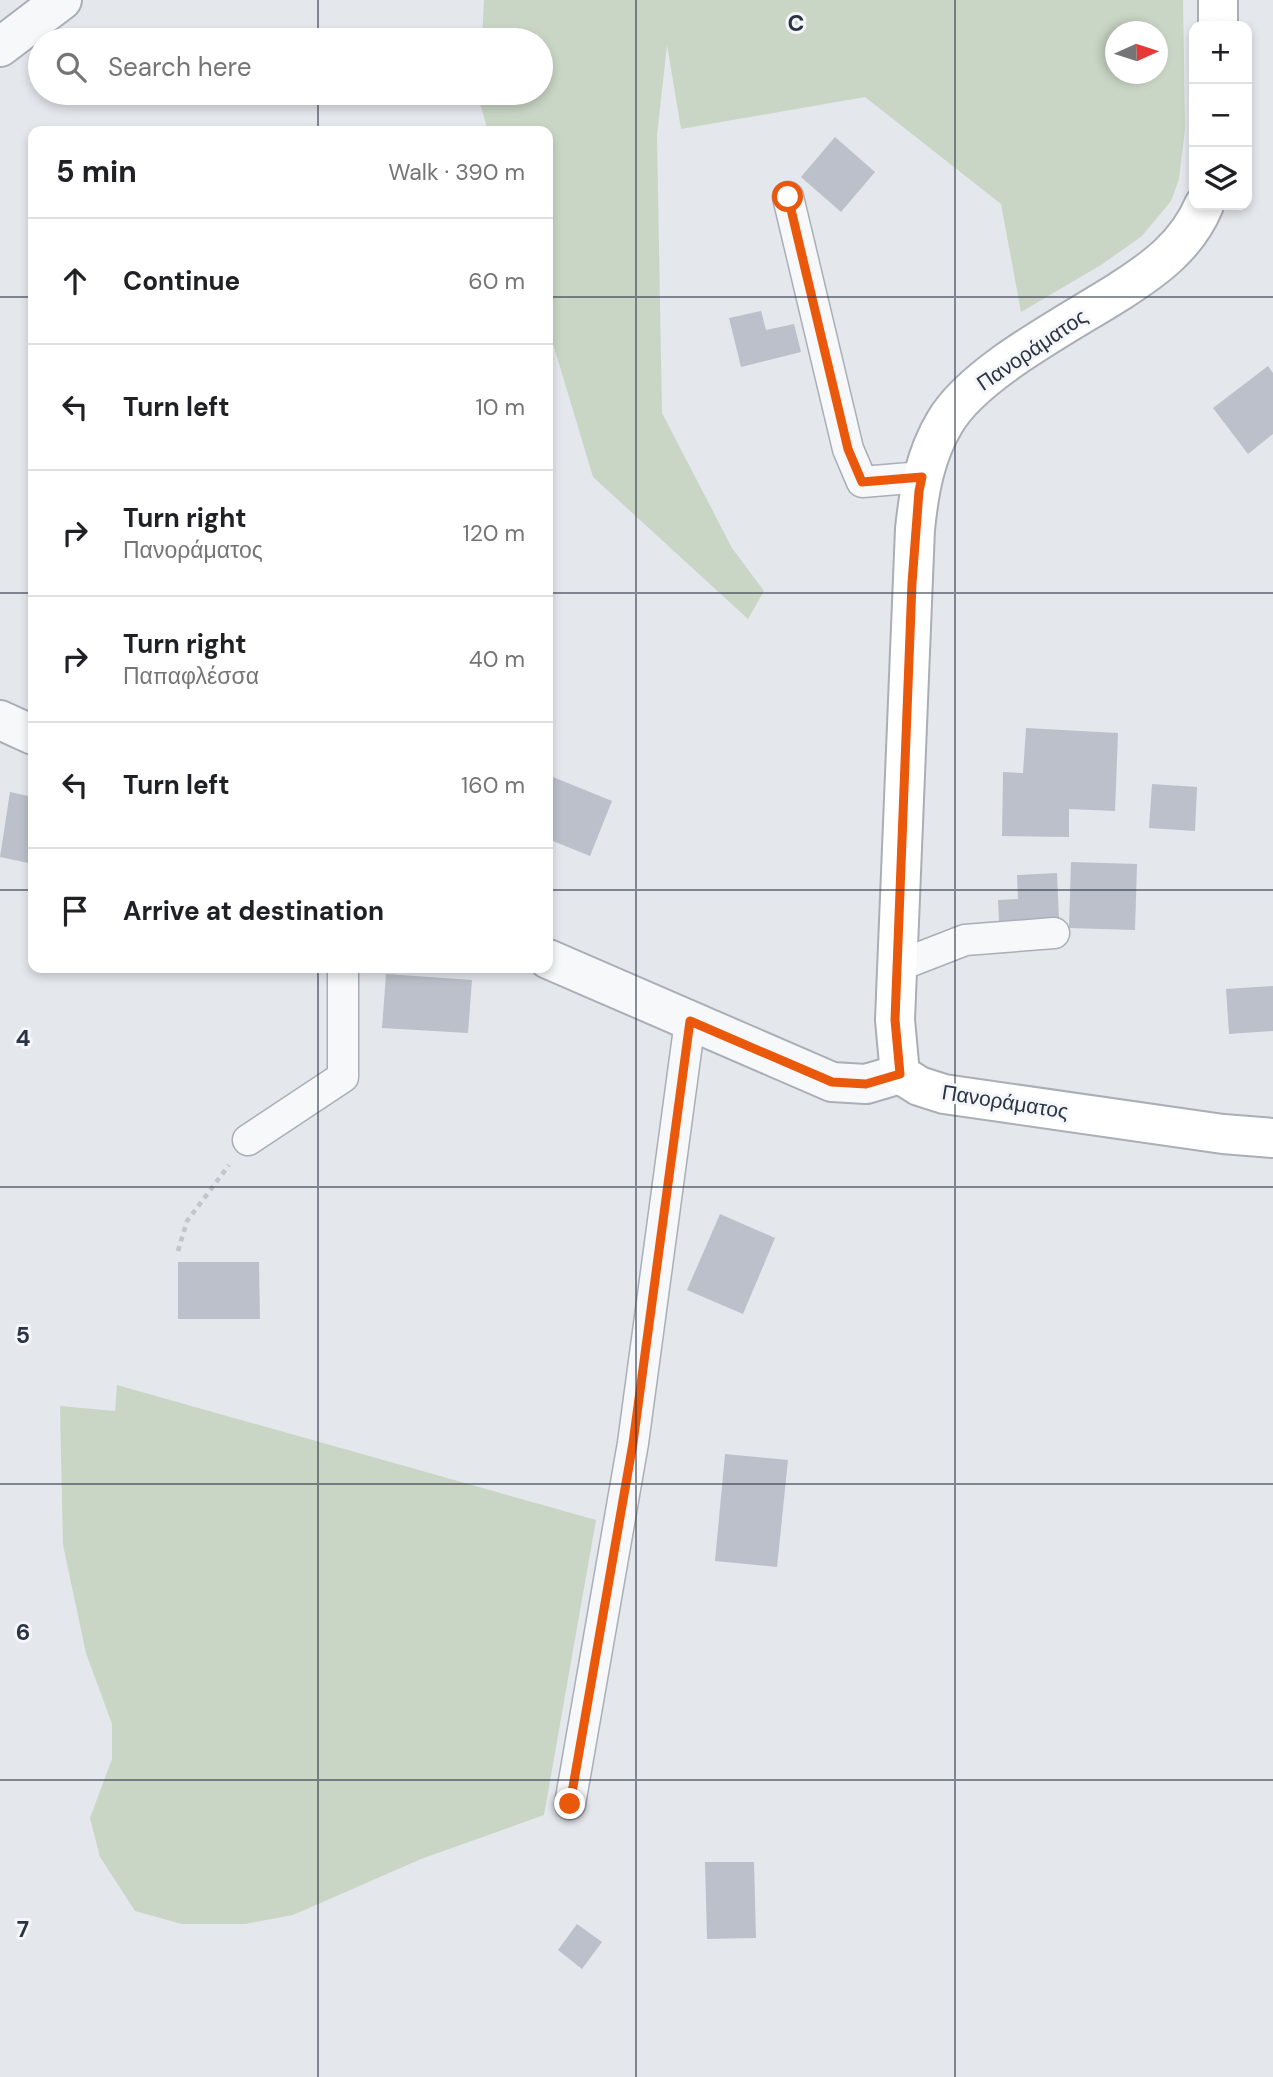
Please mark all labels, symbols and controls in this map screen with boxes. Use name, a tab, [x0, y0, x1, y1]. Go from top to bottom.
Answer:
text: C	[788, 8, 804, 38]
north arrow	[1105, 21, 1168, 84]
map controls	[1189, 21, 1252, 210]
button: +	[1189, 21, 1252, 84]
search box	[28, 28, 553, 105]
icon: search	[52, 48, 90, 86]
text: Search here	[108, 50, 251, 84]
button: −	[1189, 84, 1252, 147]
button: layers	[1189, 147, 1252, 210]
text: 5 min	[56, 152, 137, 191]
text: Walk · 390 m	[388, 157, 525, 187]
route start	[772, 181, 803, 212]
icon: ahead	[56, 262, 94, 300]
text: Continue	[123, 264, 240, 298]
text: 60 m	[468, 266, 525, 296]
street label: Πανοράματος	[971, 303, 1093, 397]
icon: left	[56, 388, 94, 426]
text: Turn left	[123, 390, 230, 424]
text: 10 m	[475, 392, 525, 422]
text: Turn right	[123, 501, 247, 535]
icon: right	[56, 514, 94, 552]
text: 120 m	[462, 518, 525, 548]
text: Πανοράματος	[123, 535, 263, 565]
text: Turn right	[123, 627, 247, 661]
icon: right	[56, 640, 94, 678]
text: 40 m	[469, 644, 525, 674]
text: Παπαφλέσσα	[123, 661, 259, 691]
icon: left	[56, 766, 94, 804]
text: Turn left	[123, 768, 230, 802]
text: 160 m	[461, 770, 525, 800]
icon: arrive	[56, 892, 94, 930]
text: Arrive at destination	[123, 894, 384, 928]
text: 4	[16, 1023, 31, 1053]
street label: Πανοράματος	[940, 1078, 1070, 1126]
text: 5	[16, 1320, 30, 1350]
text: 6	[16, 1617, 30, 1647]
route end	[554, 1788, 585, 1819]
text: 7	[17, 1914, 29, 1944]

